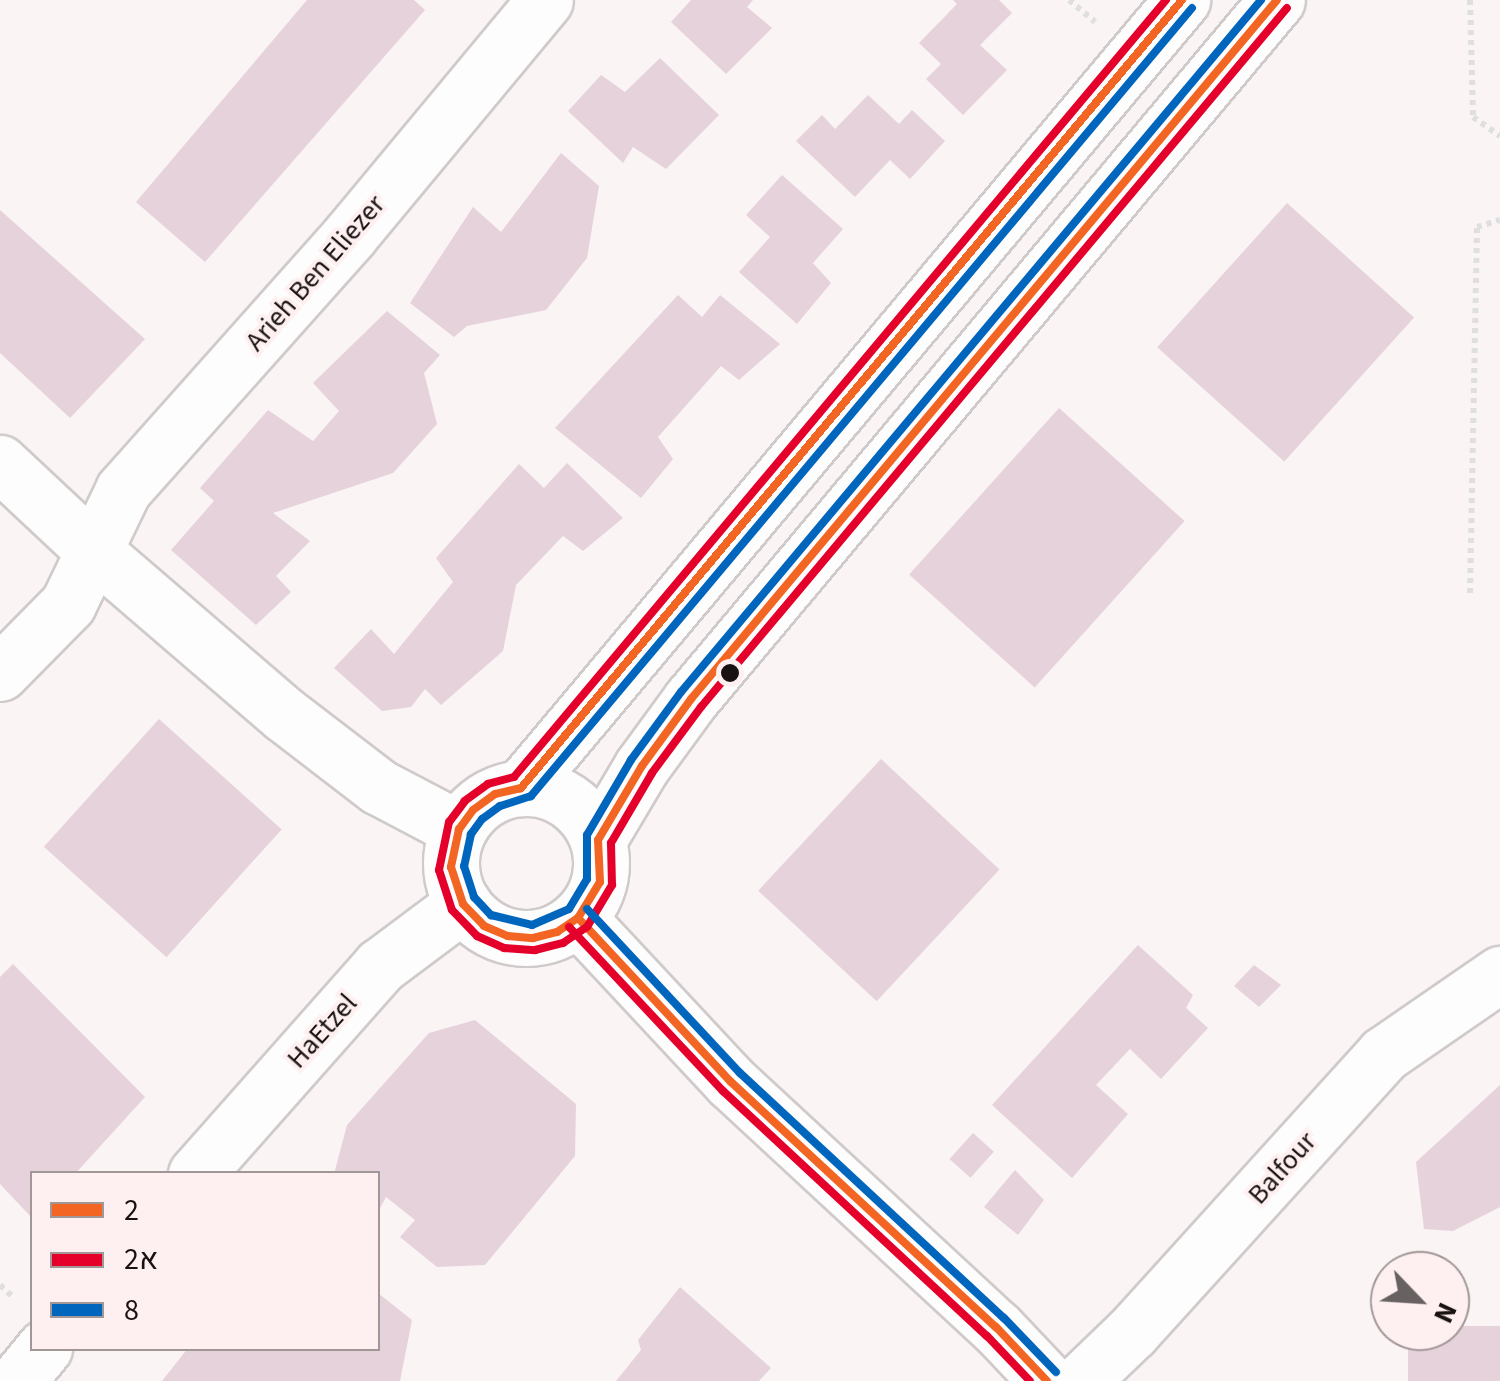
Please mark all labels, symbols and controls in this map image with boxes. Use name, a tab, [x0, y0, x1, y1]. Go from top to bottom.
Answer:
street label: Arieh Ben Eliezer	[238, 188, 392, 358]
unlabelled marker	[720, 663, 740, 683]
street label: HaEtzel	[280, 987, 364, 1075]
street label: Balfour	[1241, 1125, 1323, 1211]
legend	[30, 1171, 380, 1351]
text: 2	[124, 1189, 139, 1232]
text: 2א	[124, 1238, 158, 1281]
north arrow	[1370, 1251, 1470, 1351]
text: 8	[124, 1289, 139, 1332]
text: N	[1423, 1296, 1467, 1330]

